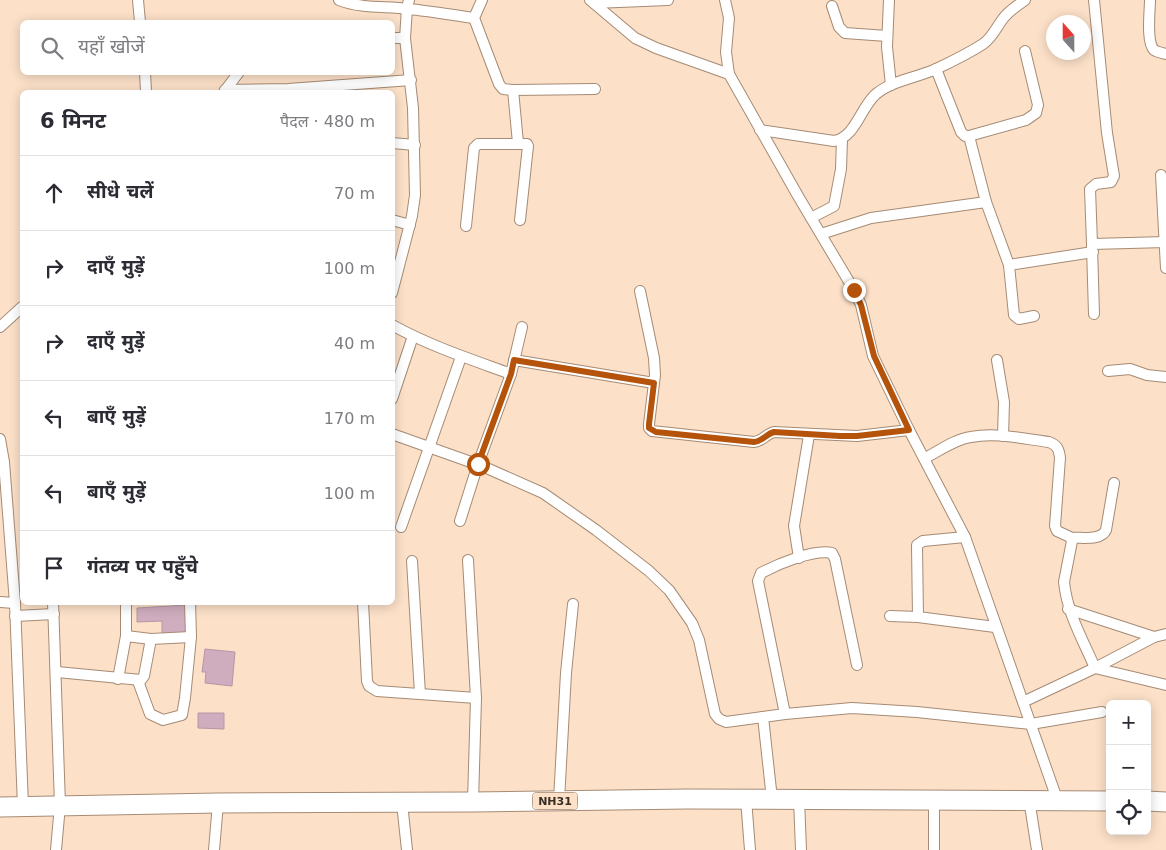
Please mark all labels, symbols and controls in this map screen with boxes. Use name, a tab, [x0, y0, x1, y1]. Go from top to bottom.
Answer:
north arrow	[1046, 15, 1091, 60]
search box	[20, 20, 395, 75]
icon: search	[38, 34, 66, 62]
text: यहाँ खोजें	[78, 35, 145, 57]
text: 6 मिनट	[40, 109, 106, 133]
text: पैदल · 480 m	[280, 112, 375, 131]
icon: ahead	[40, 179, 68, 207]
text: सीधे चलें	[87, 180, 154, 202]
text: 70 m	[334, 184, 375, 203]
icon: right	[40, 254, 68, 282]
text: दाएँ मुड़ें	[87, 255, 145, 277]
text: 100 m	[324, 259, 375, 278]
route end	[843, 279, 866, 302]
icon: right	[40, 329, 68, 357]
text: दाएँ मुड़ें	[87, 330, 145, 352]
text: 40 m	[334, 334, 375, 353]
icon: left	[40, 404, 68, 432]
text: बाएँ मुड़ें	[87, 405, 146, 427]
text: 170 m	[324, 409, 375, 428]
route start	[467, 453, 490, 476]
icon: left	[40, 479, 68, 507]
text: बाएँ मुड़ें	[87, 480, 146, 502]
text: 100 m	[324, 484, 375, 503]
icon: arrive	[40, 554, 68, 582]
text: गंतव्य पर पहुँचे	[87, 555, 198, 577]
map controls	[1106, 700, 1151, 835]
button: +	[1106, 700, 1151, 745]
button: −	[1106, 745, 1151, 790]
button: locate	[1106, 790, 1151, 835]
road number: NH31	[532, 792, 578, 809]

